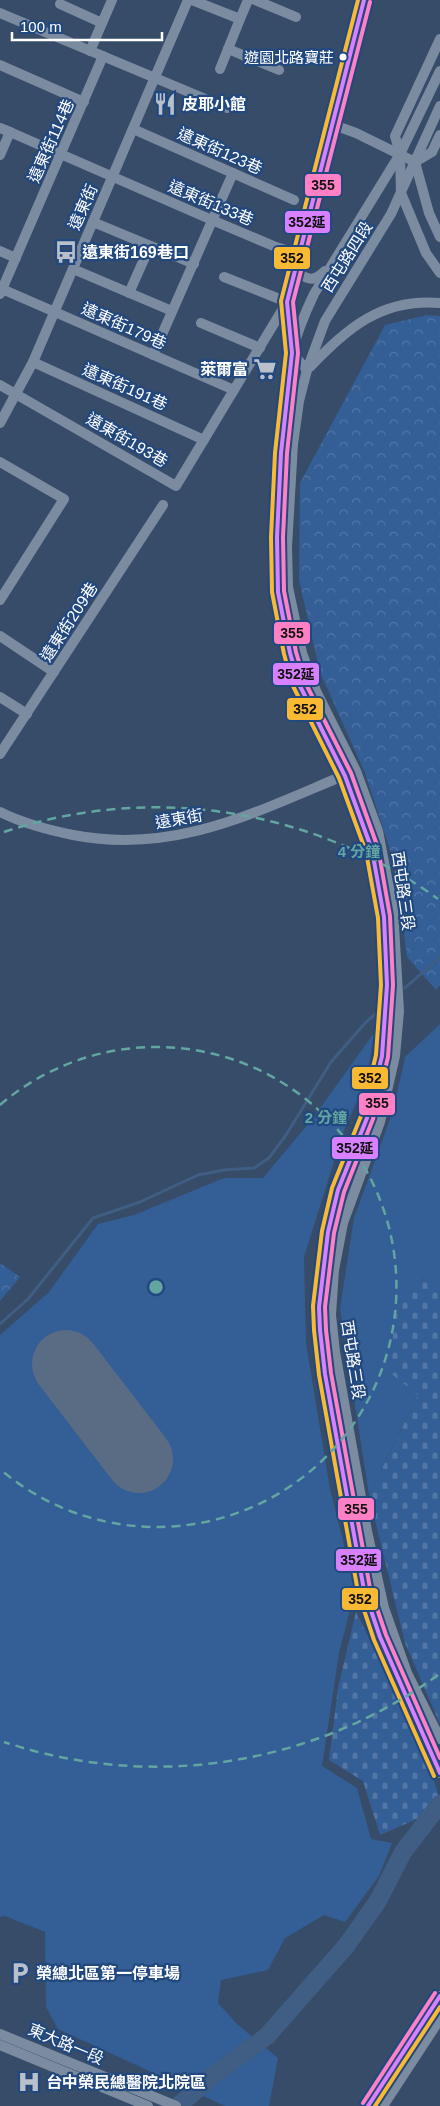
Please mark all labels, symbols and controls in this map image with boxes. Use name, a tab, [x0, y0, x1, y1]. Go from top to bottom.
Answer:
scale bar	[12, 10, 162, 42]
text: 100 m	[20, 18, 62, 35]
place label: 遊園北路寶莊	[244, 49, 334, 66]
marker: 遊園北路寶莊	[338, 52, 348, 62]
restaurant icon: 皮耶小館	[152, 91, 178, 117]
place label: 皮耶小館	[182, 96, 246, 113]
street label: 遠東街114巷	[25, 97, 77, 185]
street label: 遠東街123巷	[175, 125, 265, 177]
line badge: 355	[304, 173, 342, 197]
street label: 遠東街133巷	[166, 177, 256, 229]
text: 355	[311, 177, 335, 193]
street label: 遠東街	[65, 182, 101, 232]
line badge: 352延	[284, 210, 331, 234]
text: 352延	[288, 214, 326, 230]
street label: 西屯路四段	[319, 219, 375, 295]
bus stop icon: 遠東街169巷口	[53, 239, 79, 265]
place label: 遠東街169巷口	[82, 243, 189, 261]
line badge: 352	[273, 246, 311, 270]
text: 352	[280, 250, 304, 266]
street label: 遠東街179巷	[79, 300, 169, 352]
supermarket icon: 萊爾富	[252, 356, 278, 382]
street label: 遠東街191巷	[80, 361, 170, 413]
place label: 萊爾富	[200, 361, 248, 378]
street label: 遠東街193巷	[83, 410, 171, 470]
street label: 遠東街209巷	[37, 579, 101, 665]
line badge: 355	[273, 621, 311, 645]
text: 355	[280, 625, 304, 641]
line badge: 352延	[272, 662, 320, 686]
text: 352延	[277, 666, 315, 682]
line badge: 352	[286, 697, 324, 721]
text: 352	[293, 701, 317, 717]
street label: 遠東街	[154, 806, 204, 832]
text: 4 分鐘	[338, 843, 380, 860]
street label: 西屯路三段	[389, 850, 417, 932]
line badge: 352	[351, 1066, 389, 1090]
text: 352	[358, 1070, 382, 1086]
line badge: 355	[358, 1092, 396, 1116]
text: 355	[365, 1095, 389, 1111]
text: 2 分鐘	[305, 1109, 347, 1126]
line badge: 352延	[331, 1136, 379, 1160]
text: 352延	[336, 1140, 374, 1156]
centre of rings	[147, 1278, 165, 1296]
street label: 西屯路三段	[338, 1319, 368, 1401]
line badge: 355	[337, 1497, 375, 1521]
text: 355	[344, 1501, 368, 1517]
line badge: 352延	[335, 1548, 382, 1572]
text: 352延	[340, 1552, 378, 1568]
line badge: 352	[341, 1587, 379, 1611]
text: 352	[348, 1591, 372, 1607]
parking icon: 榮總北區第一停車場	[7, 1960, 33, 1986]
place label: 榮總北區第一停車場	[36, 1964, 180, 1982]
street label: 東大路一段	[26, 2021, 106, 2067]
hospital icon: 台中榮民總醫院北院區	[16, 2069, 42, 2095]
place label: 台中榮民總醫院北院區	[46, 2074, 206, 2091]

